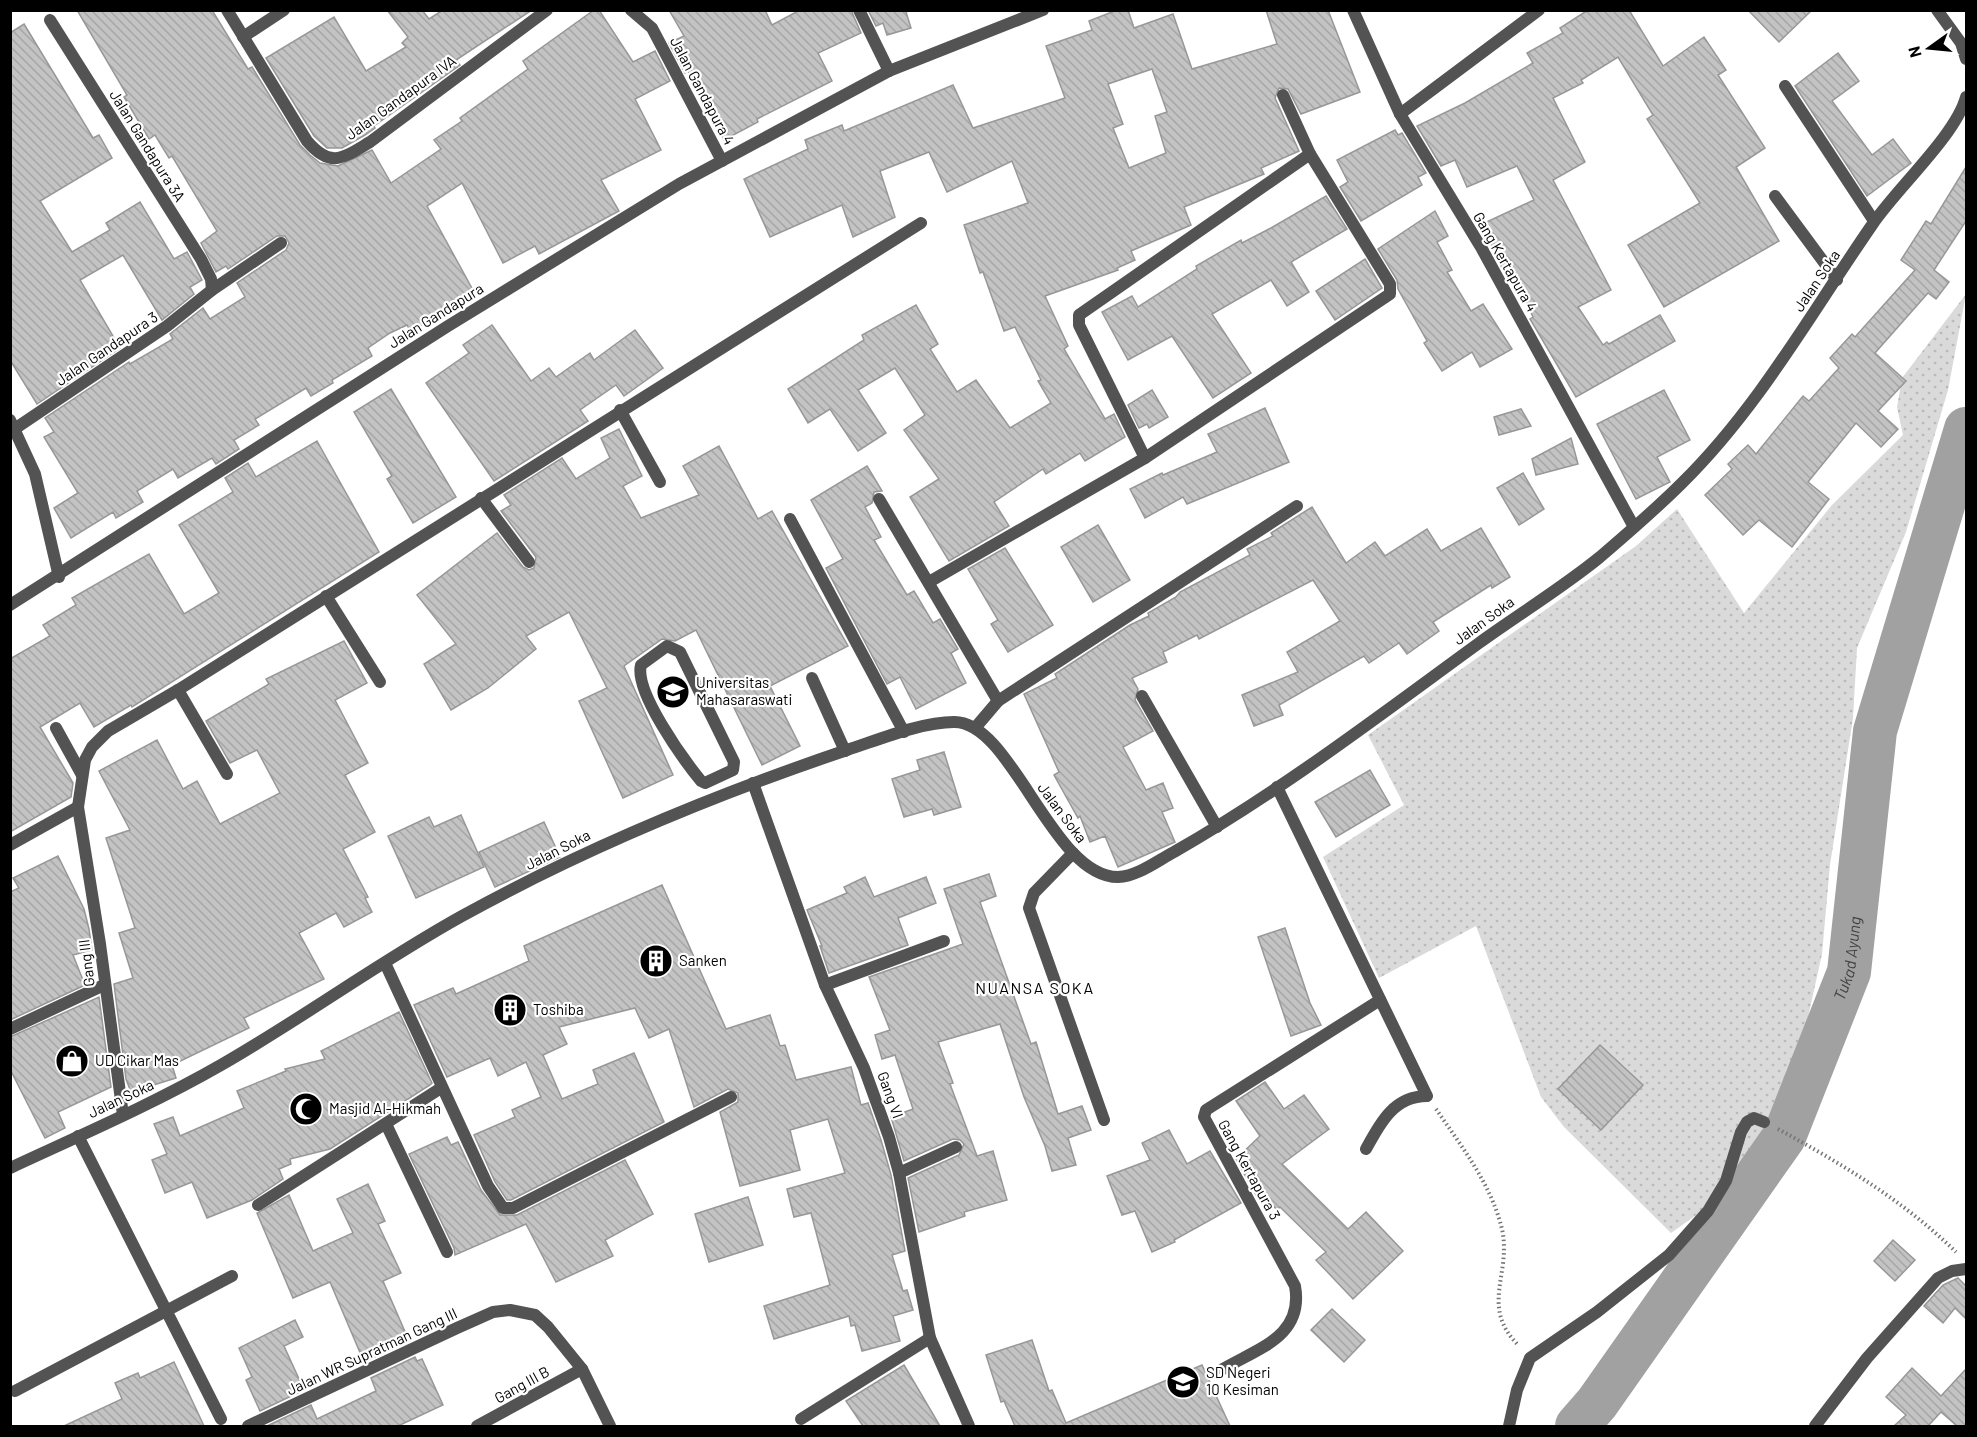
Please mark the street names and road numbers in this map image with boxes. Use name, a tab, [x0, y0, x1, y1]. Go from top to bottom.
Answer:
street label: Jalan Gandapura 4	[667, 33, 739, 148]
street label: Jalan Gandapura IVA	[342, 51, 459, 143]
street label: Jalan Gandapura 3A	[106, 86, 189, 205]
street label: Gang Kertapura 4	[1470, 208, 1542, 315]
street label: Jalan Soka	[1789, 246, 1843, 315]
street label: Jalan Gandapura	[385, 279, 486, 352]
street label: Jalan Gandapura 3	[52, 307, 161, 389]
street label: Jalan Soka	[1450, 592, 1517, 648]
street label: Jalan Soka	[1034, 779, 1091, 846]
street label: Jalan Soka	[522, 825, 593, 873]
street label: Gang III	[74, 938, 98, 988]
street label: Gang VI	[874, 1069, 908, 1121]
street label: Jalan Soka	[85, 1075, 156, 1121]
street label: Gang Kertapura 3	[1215, 1116, 1285, 1223]
street label: Jalan WR Supratman Gang III	[283, 1304, 460, 1399]
street label: Gang III B	[491, 1362, 552, 1407]

